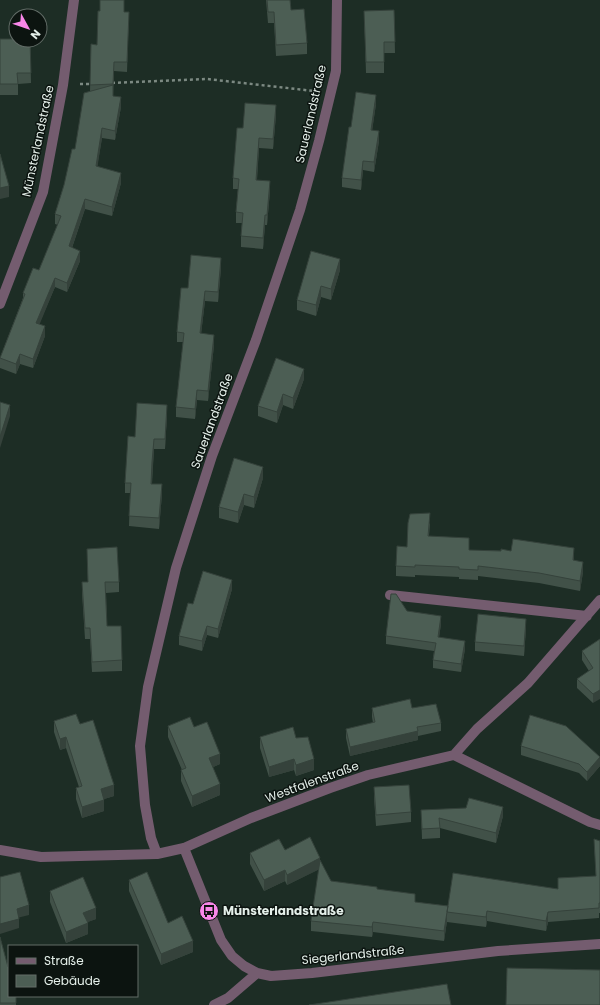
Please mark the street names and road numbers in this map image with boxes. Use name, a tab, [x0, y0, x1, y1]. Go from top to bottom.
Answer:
street label: Sauerlandstraße	[291, 63, 330, 165]
street label: Münsterlandstraße	[17, 83, 58, 198]
street label: Sauerlandstraße	[186, 371, 237, 471]
street label: Westfalenstraße	[263, 757, 361, 806]
street label: Siegerlandstraße	[301, 941, 405, 968]

